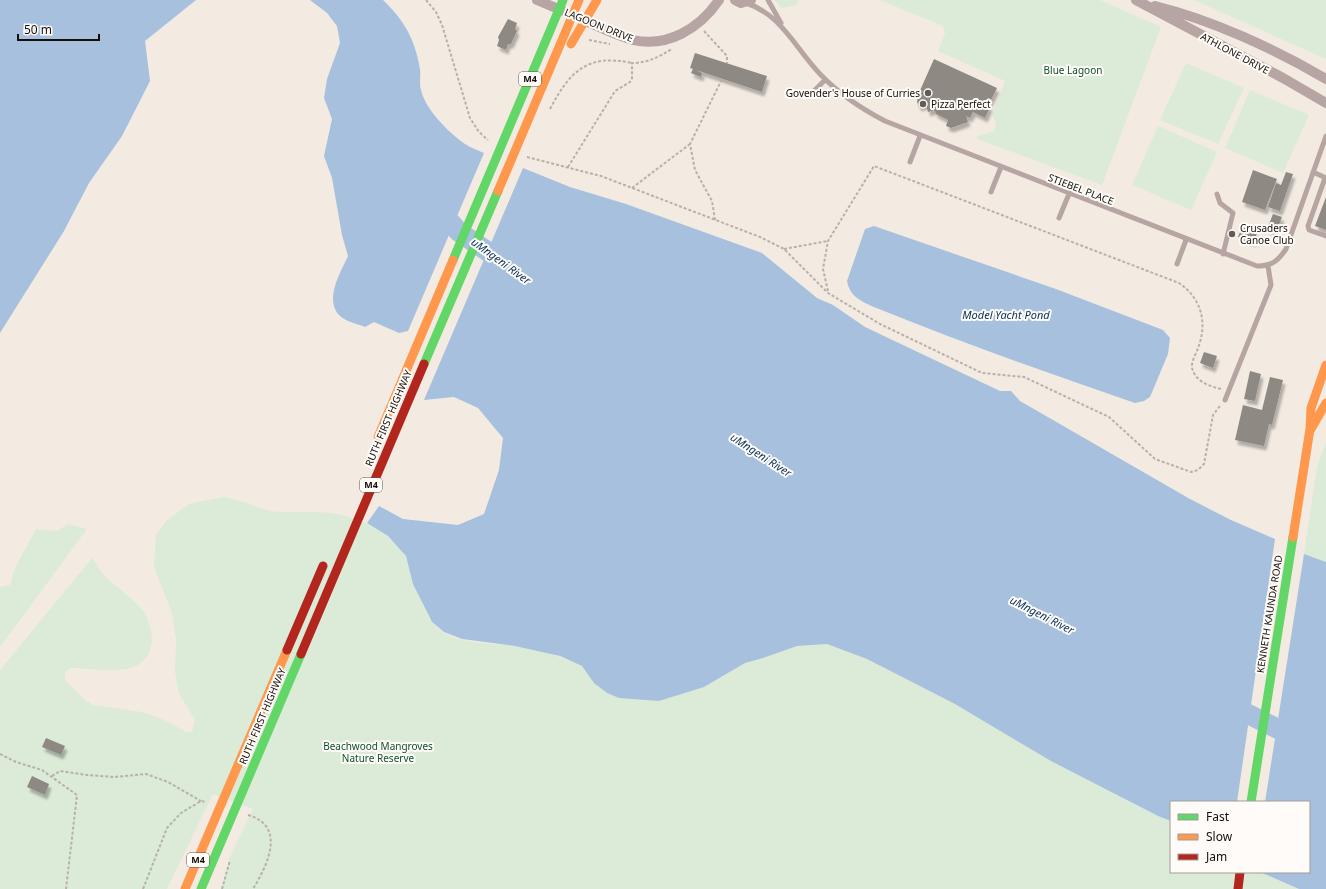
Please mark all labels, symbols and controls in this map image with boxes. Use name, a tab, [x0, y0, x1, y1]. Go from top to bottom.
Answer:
street label: LAGOON DRIVE	[563, 5, 635, 45]
scale bar	[18, 16, 99, 42]
text: 50 m	[24, 21, 52, 38]
street label: ATHLONE DRIVE	[1198, 29, 1272, 77]
park label: Blue Lagoon	[1044, 63, 1102, 77]
road number: M4	[519, 72, 541, 86]
place label: Govender's House of Curries	[786, 86, 920, 100]
marker: Govender's House of Curries	[923, 88, 933, 98]
place label: Pizza Perfect	[931, 97, 991, 111]
marker: Pizza Perfect	[918, 99, 928, 109]
street label: STIEBEL PLACE	[1046, 170, 1116, 208]
place label: Crusaders Canoe Club	[1240, 221, 1294, 247]
marker: Crusaders Canoe Club	[1227, 229, 1237, 239]
water label: uMngeni River	[469, 234, 535, 288]
water label: Model Yacht Pond	[962, 307, 1050, 322]
street label: RUTH FIRST HIGHWAY	[361, 367, 415, 468]
water label: uMngeni River	[728, 429, 795, 480]
road number: M4	[360, 478, 382, 492]
street label: KENNETH KAUNDA ROAD	[1253, 554, 1285, 674]
water label: uMngeni River	[1008, 592, 1077, 637]
street label: RUTH FIRST HIGHWAY	[235, 665, 289, 766]
park label: Beachwood Mangroves Nature Reserve	[323, 739, 433, 765]
legend	[1170, 801, 1310, 873]
text: Fast	[1206, 808, 1230, 825]
text: Slow	[1206, 828, 1233, 845]
text: Jam	[1205, 848, 1227, 865]
road number: M4	[187, 853, 209, 867]

